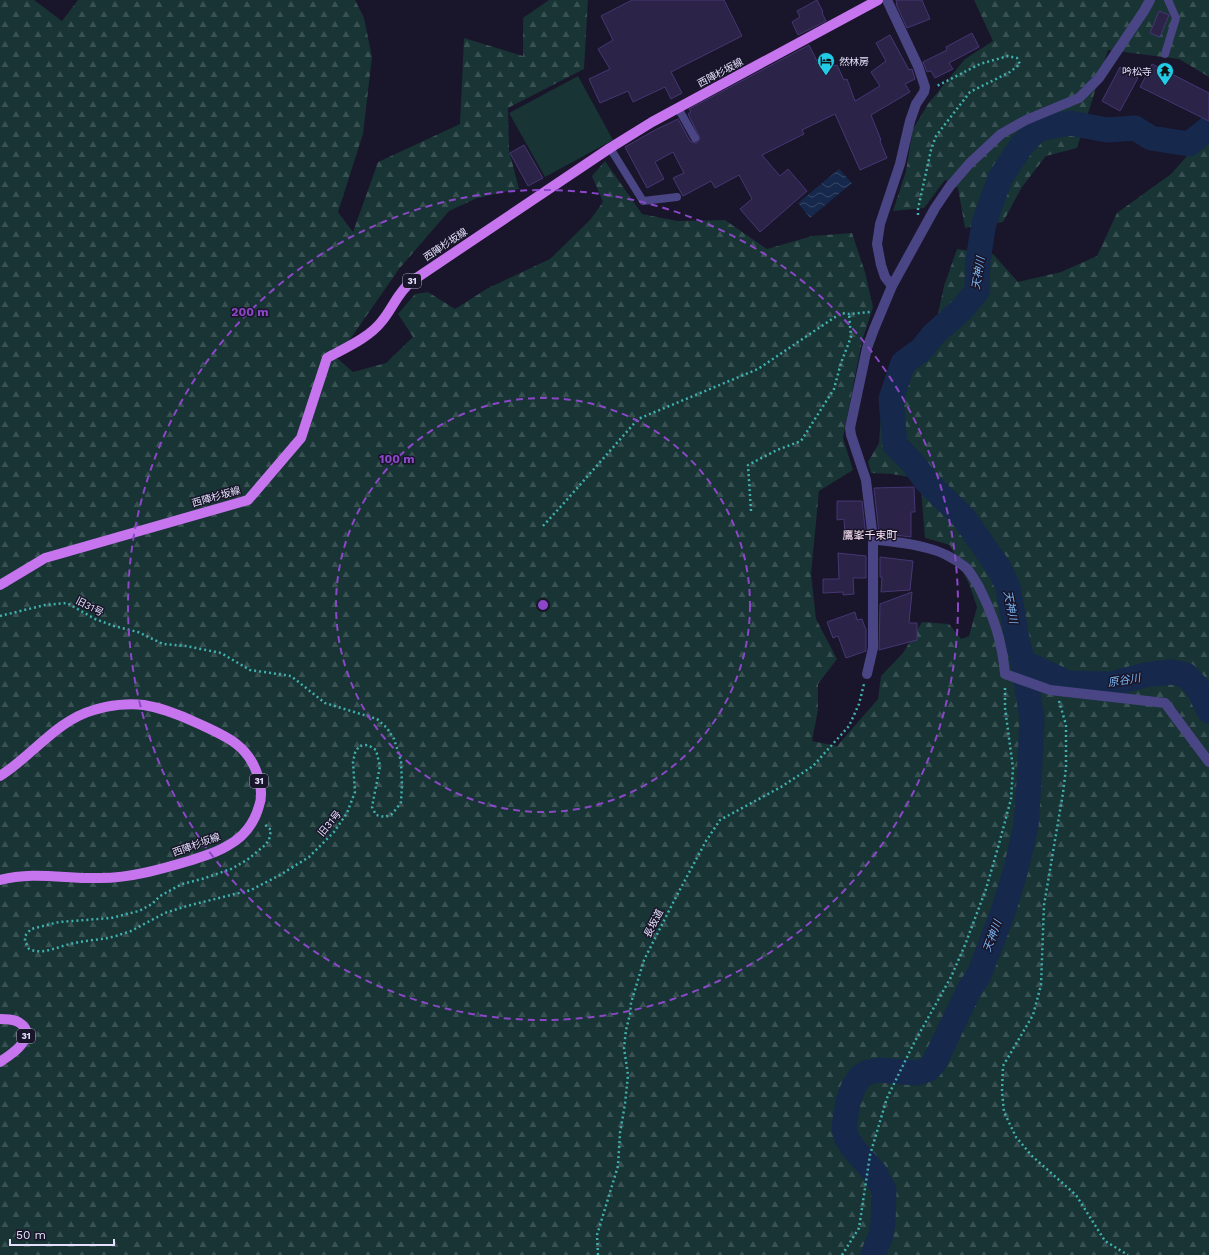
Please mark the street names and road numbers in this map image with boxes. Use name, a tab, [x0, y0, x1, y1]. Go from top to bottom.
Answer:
street label: 西陣杉坂線	[696, 56, 745, 89]
street label: 西陣杉坂線	[421, 226, 469, 263]
road number: 31	[403, 274, 421, 288]
street label: 西陣杉坂線	[191, 484, 242, 509]
street label: 旧31号	[74, 595, 106, 618]
road number: 31	[250, 774, 268, 788]
street label: 旧31号	[316, 808, 343, 838]
street label: 西陣杉坂線	[171, 831, 222, 858]
street label: 長坂道	[642, 907, 665, 939]
road number: 31	[17, 1029, 35, 1043]

